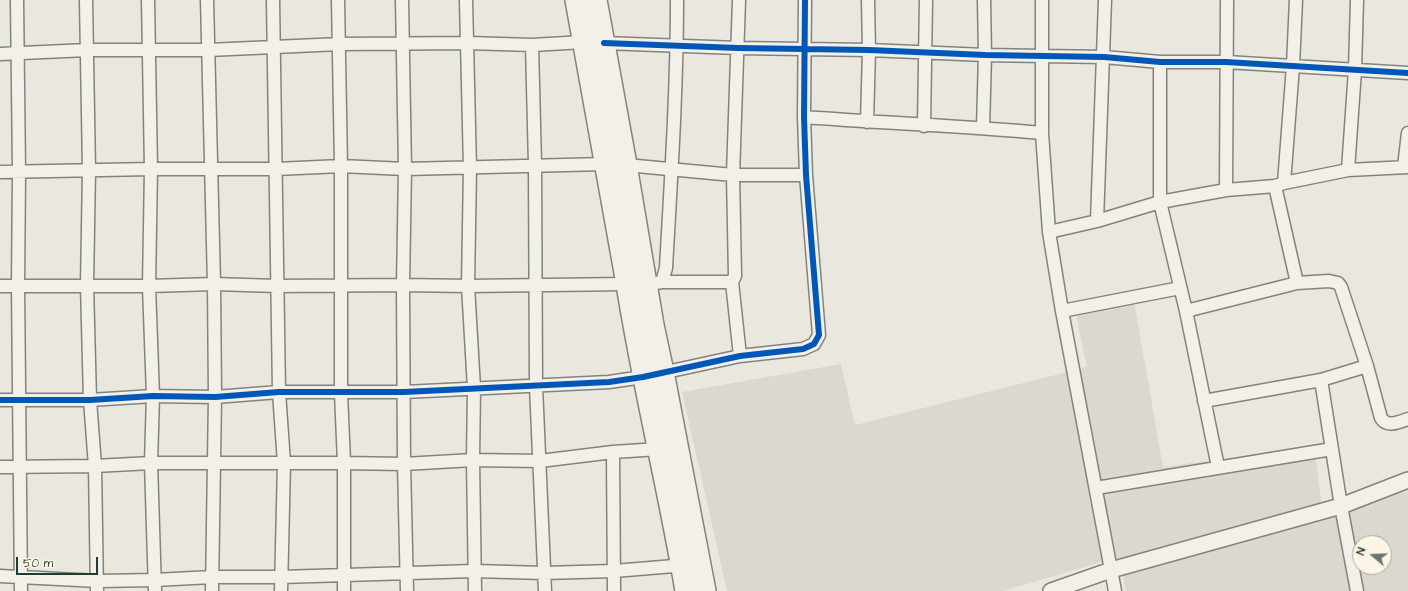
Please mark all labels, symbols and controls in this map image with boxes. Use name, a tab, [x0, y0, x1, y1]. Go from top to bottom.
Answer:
north arrow	[1352, 535, 1392, 575]
text: N	[1353, 546, 1369, 557]
scale bar	[18, 549, 100, 575]
text: 50 m	[23, 555, 53, 572]

